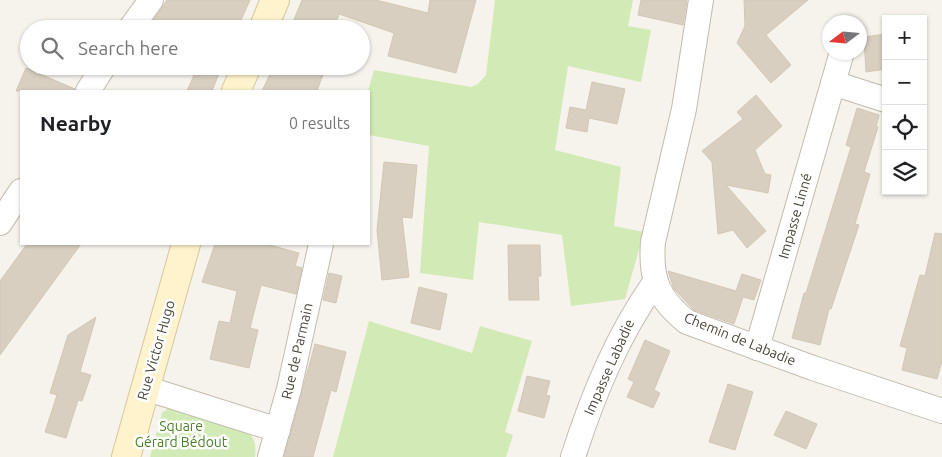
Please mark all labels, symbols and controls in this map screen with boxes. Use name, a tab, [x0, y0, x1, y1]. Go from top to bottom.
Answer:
north arrow	[822, 15, 867, 60]
map controls	[882, 15, 927, 195]
button: +	[882, 15, 927, 60]
search box	[20, 20, 370, 75]
icon: search	[38, 34, 66, 62]
text: Search here	[78, 37, 178, 59]
button: −	[882, 60, 927, 105]
button: locate	[882, 105, 927, 150]
text: Nearby	[40, 111, 111, 135]
text: 0 results	[289, 114, 350, 132]
button: layers	[882, 150, 927, 195]
street label: Impasse Linné	[775, 171, 815, 261]
street label: Rue Victor Hugo	[134, 298, 178, 402]
street label: Rue de Parmain	[278, 301, 316, 401]
street label: Chemin de Labadie	[682, 309, 798, 369]
street label: Impasse Labadie	[581, 317, 637, 417]
park label: Square Gérard Bédout	[135, 418, 228, 450]

